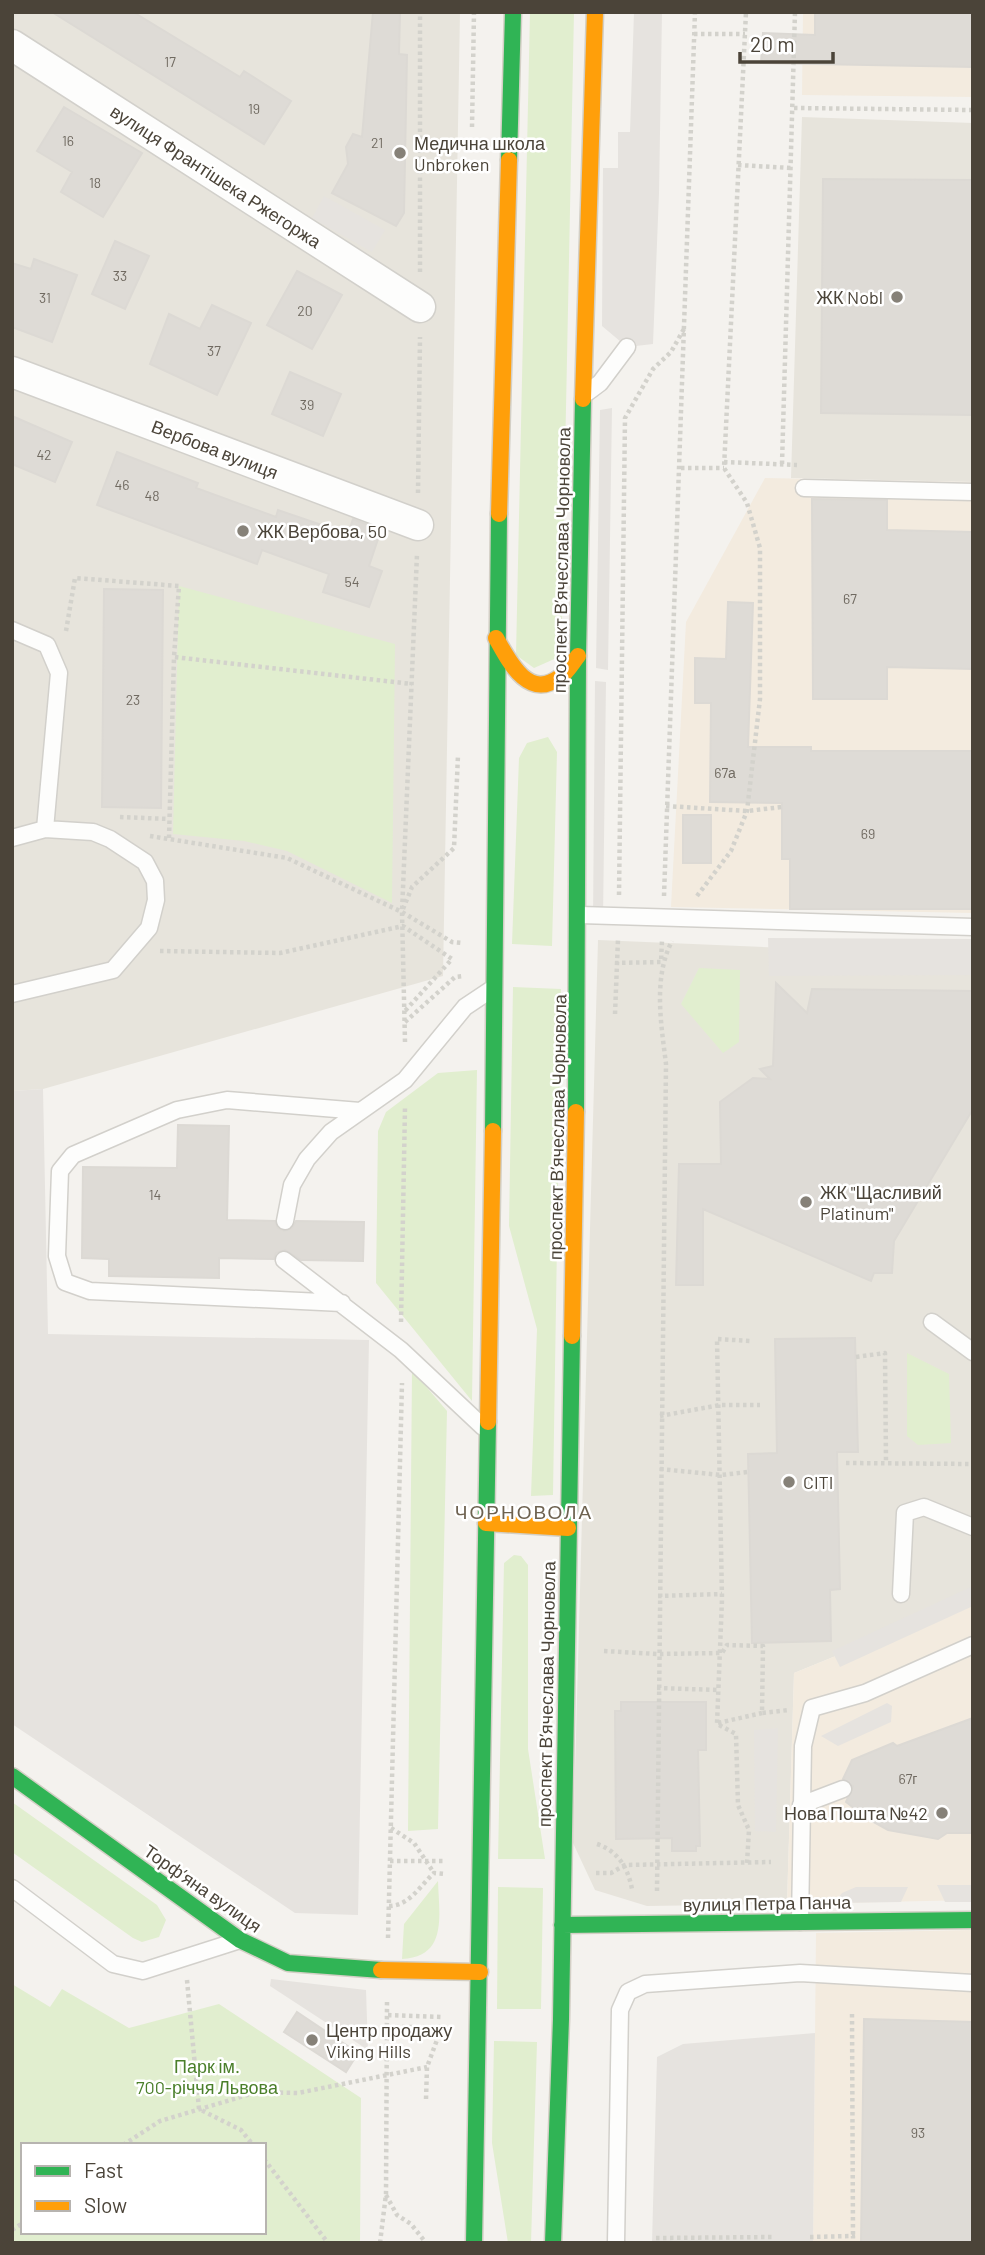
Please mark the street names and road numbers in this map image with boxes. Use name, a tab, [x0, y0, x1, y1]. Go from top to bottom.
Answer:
street label: вулиця Франтішека Ржегоржа	[107, 100, 326, 253]
street label: Вербова вулиця	[149, 415, 281, 483]
street label: проспект Вʼячеслава Чорновола	[548, 426, 574, 693]
street label: проспект Вʼячеслава Чорновола	[544, 993, 570, 1260]
street label: проспект Вʼячеслава Чорновола	[533, 1560, 559, 1827]
street label: Торфʼяна вулиця	[140, 1839, 266, 1937]
street label: вулиця Петра Панча	[683, 1891, 852, 1915]

